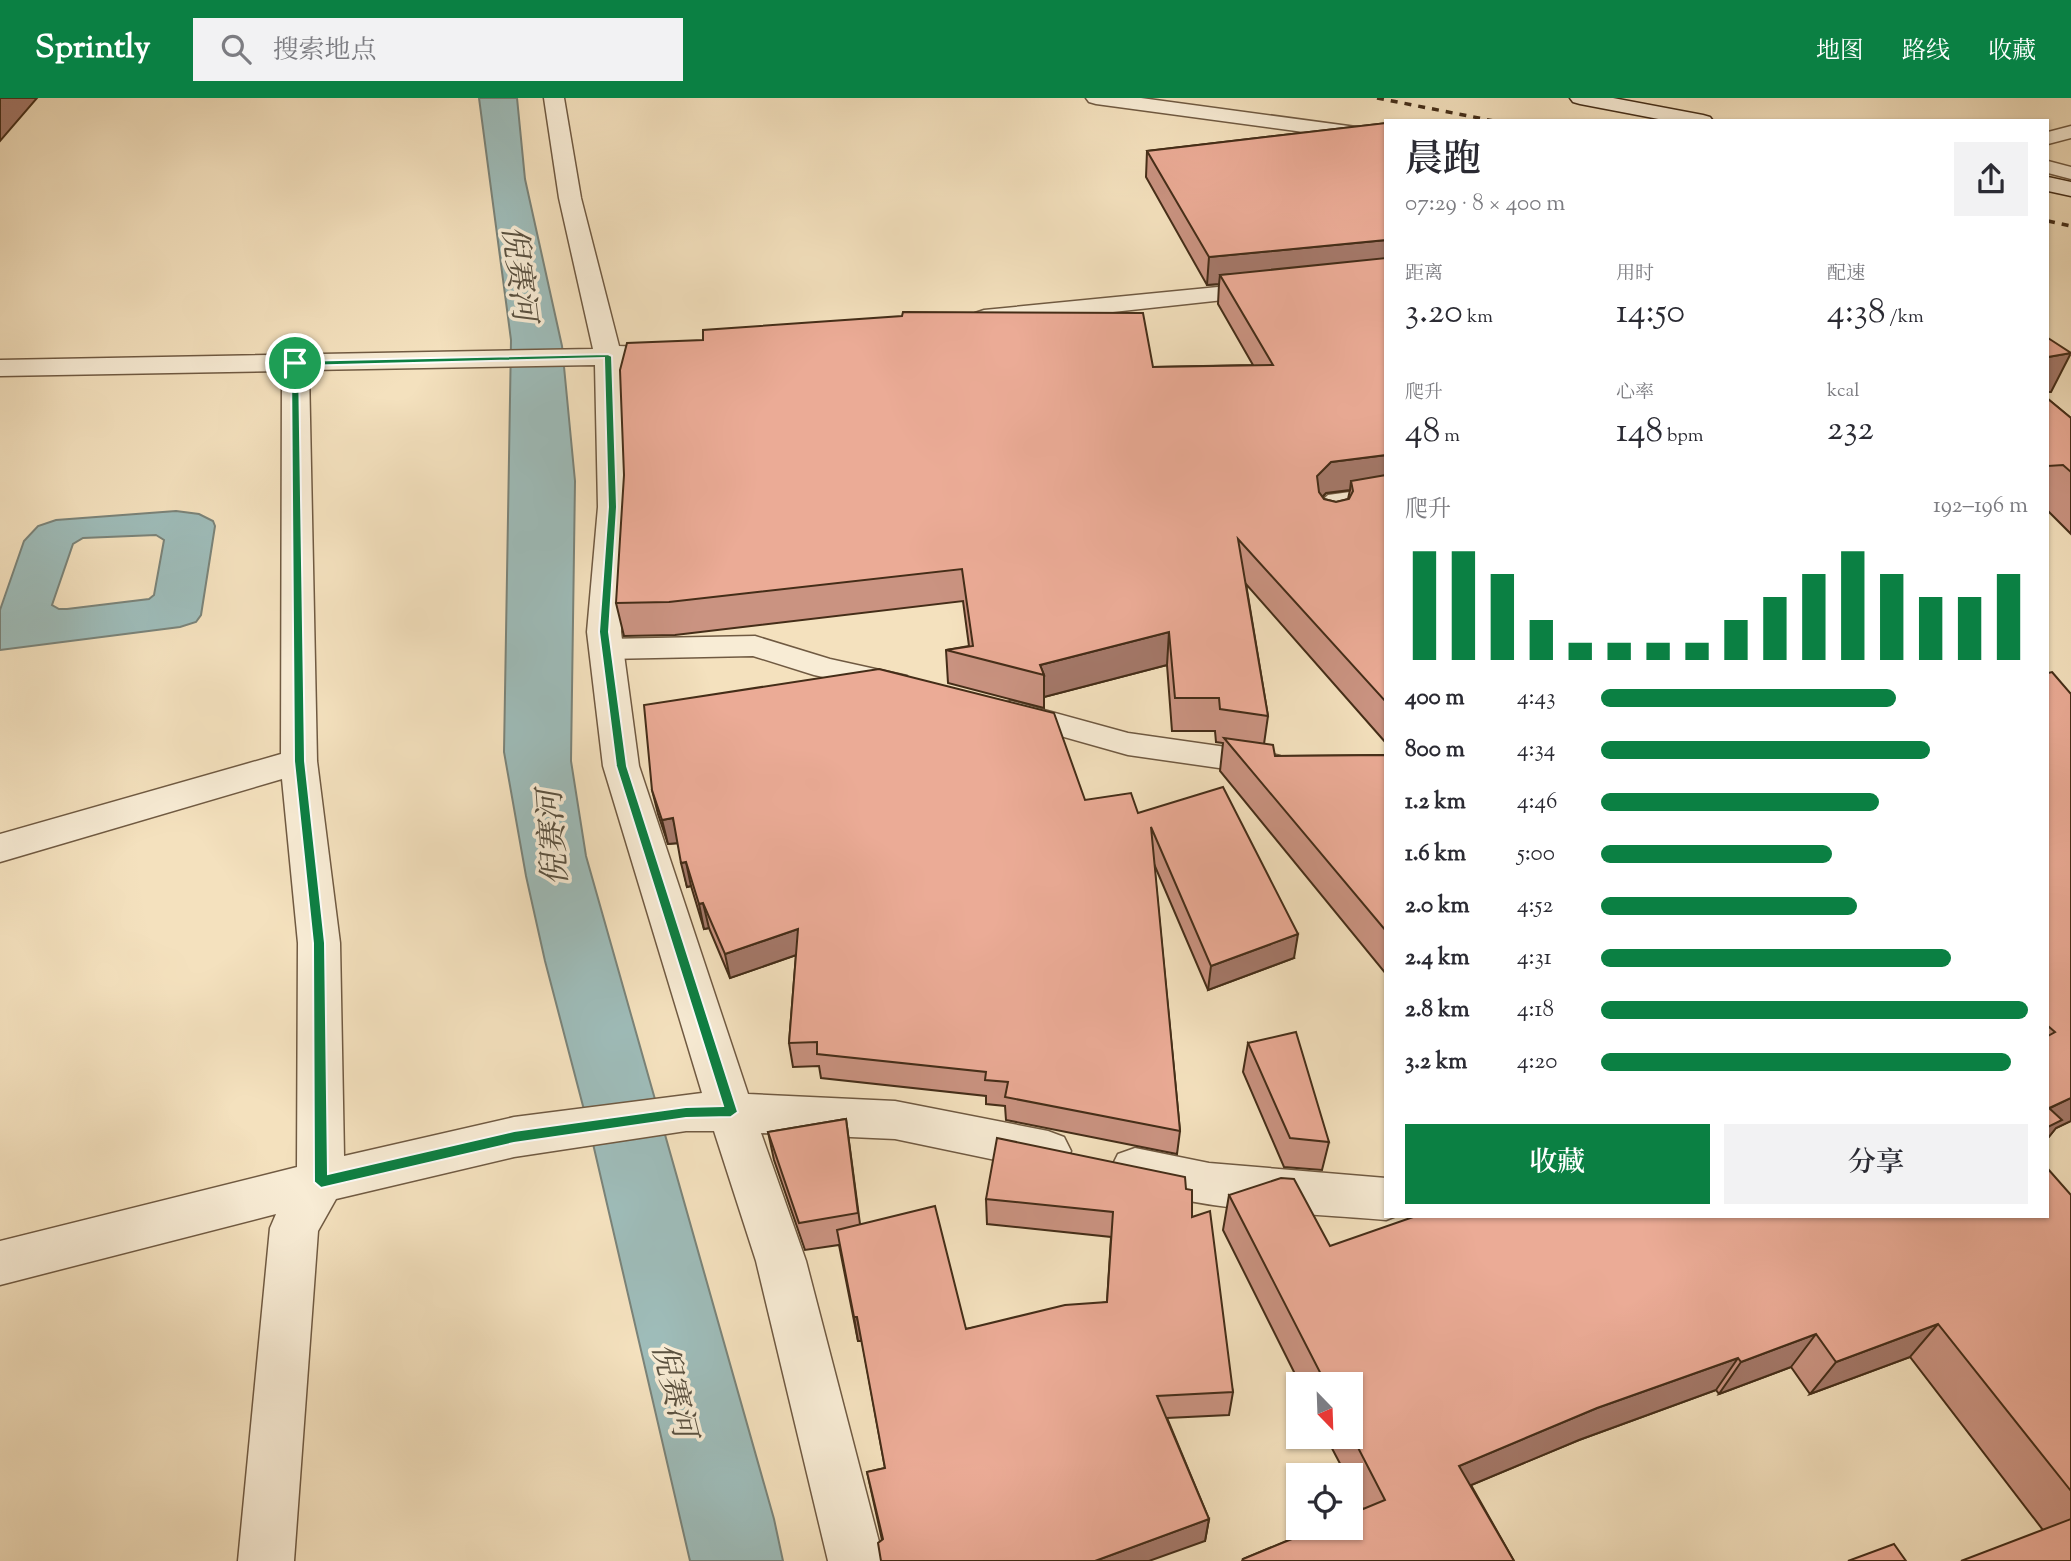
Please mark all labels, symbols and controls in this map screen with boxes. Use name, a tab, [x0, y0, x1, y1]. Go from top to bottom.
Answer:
search box	[193, 18, 683, 81]
text: Sprintly	[35, 25, 151, 73]
icon: search	[217, 30, 255, 68]
text: 搜索地点	[273, 33, 377, 70]
text: 地图	[1816, 35, 1864, 69]
text: 路线	[1902, 35, 1950, 69]
text: 收藏	[1988, 35, 2036, 69]
text: 晨跑	[1405, 135, 1481, 189]
button: share	[1954, 142, 2028, 216]
text: 07:29 · 8 × 400 m	[1405, 188, 1565, 221]
water label: 倪赛河	[488, 223, 546, 329]
text: 距离	[1405, 261, 1443, 288]
text: 用时	[1616, 261, 1654, 288]
text: 配速	[1827, 261, 1865, 288]
text: 3.20	[1405, 288, 1463, 339]
text: 14:50	[1616, 288, 1685, 339]
text: 4:38	[1827, 288, 1885, 339]
text: km	[1463, 304, 1493, 331]
text: /km	[1885, 304, 1924, 331]
pin	[265, 333, 325, 393]
icon: arrive	[276, 344, 314, 382]
text: kcal	[1827, 378, 1860, 405]
text: 爬升	[1405, 380, 1443, 407]
text: 心率	[1616, 380, 1654, 407]
text: 232	[1827, 405, 1874, 456]
text: 48	[1405, 407, 1440, 458]
text: 148	[1616, 407, 1663, 458]
text: m	[1440, 423, 1460, 450]
text: bpm	[1663, 423, 1704, 450]
text: 192–196 m	[1933, 490, 2028, 523]
text: 爬升	[1405, 494, 1451, 527]
text: 400 m	[1405, 682, 1465, 715]
text: 4:43	[1517, 682, 1555, 715]
text: 800 m	[1405, 734, 1465, 767]
text: 4:34	[1517, 734, 1555, 767]
water label: 倪赛河	[528, 783, 581, 887]
text: 1.2 km	[1405, 786, 1466, 819]
text: 4:46	[1517, 786, 1557, 819]
text: 1.6 km	[1405, 838, 1466, 871]
text: 5:00	[1517, 838, 1555, 871]
text: 2.0 km	[1405, 890, 1470, 923]
text: 4:52	[1517, 890, 1553, 923]
text: 2.4 km	[1405, 942, 1470, 975]
text: 4:31	[1517, 942, 1552, 975]
text: 2.8 km	[1405, 994, 1470, 1027]
text: 4:18	[1517, 994, 1554, 1027]
text: 3.2 km	[1405, 1046, 1467, 1079]
text: 4:20	[1517, 1046, 1558, 1079]
button: 收藏	[1405, 1124, 1710, 1204]
button: 分享	[1724, 1124, 2028, 1204]
water label: 倪赛河	[638, 1339, 707, 1448]
north arrow	[1286, 1372, 1363, 1449]
map controls	[1286, 1372, 1363, 1540]
button: locate	[1286, 1463, 1363, 1540]

